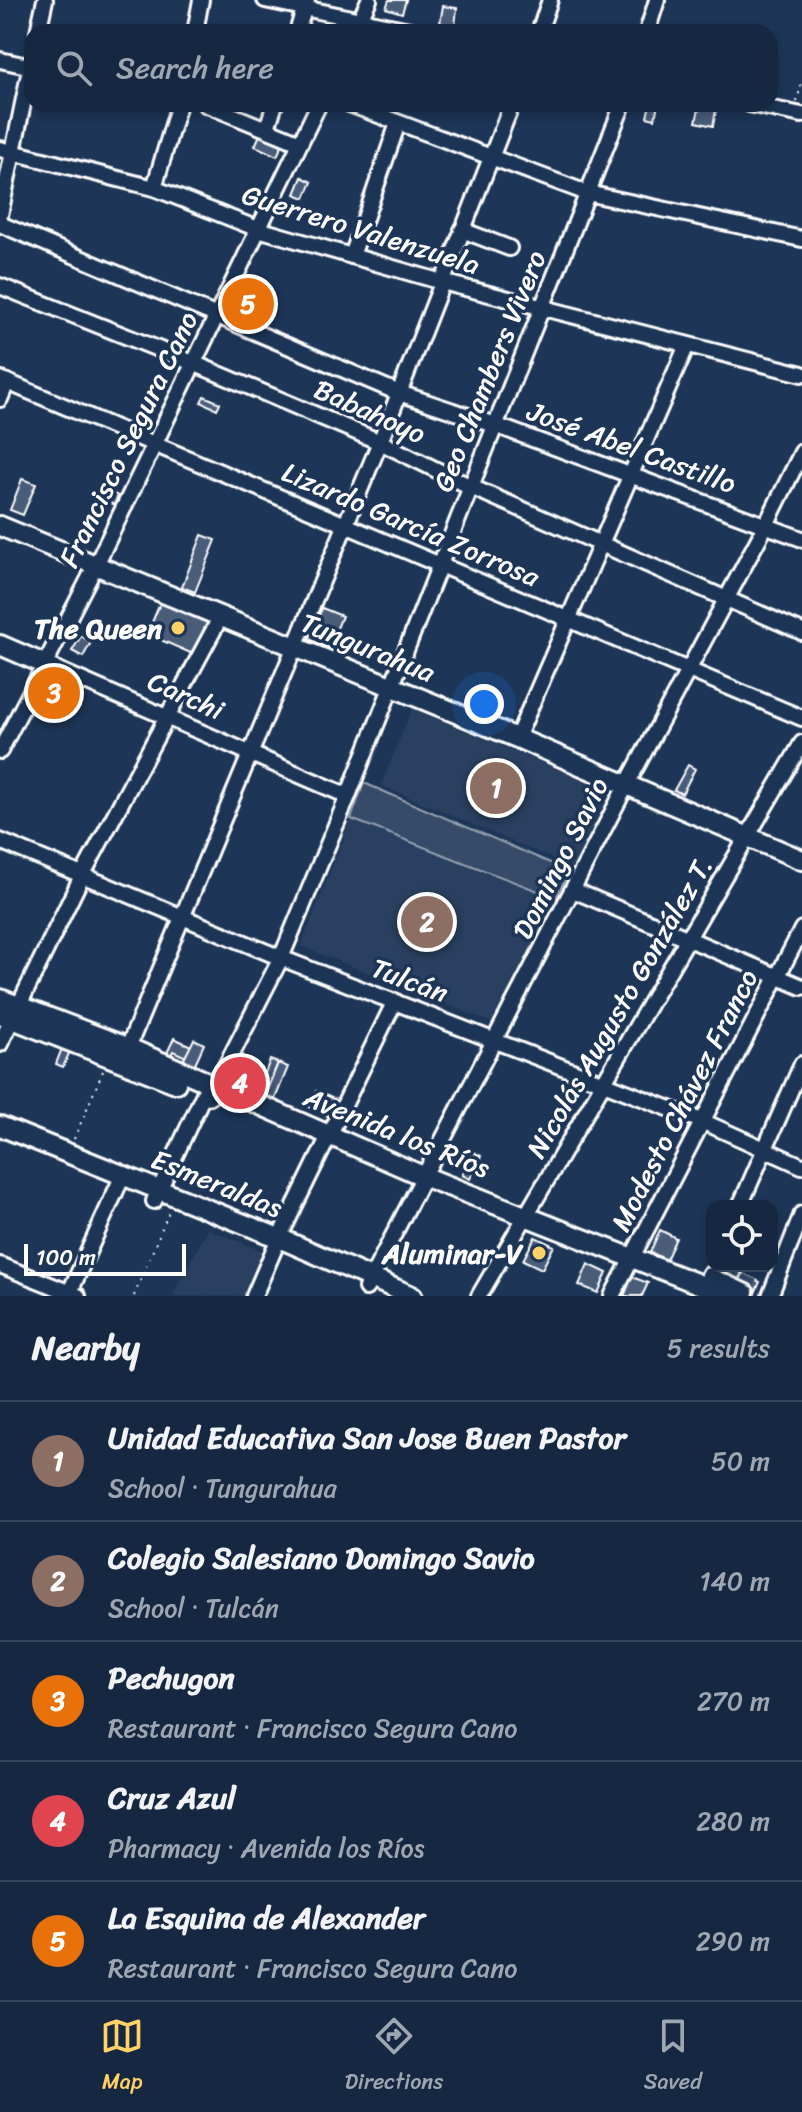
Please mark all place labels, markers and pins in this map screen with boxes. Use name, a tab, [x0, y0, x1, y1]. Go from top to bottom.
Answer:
pin: 5	[222, 274, 274, 334]
place label: The Queen	[34, 604, 163, 653]
marker: The Queen	[169, 619, 187, 637]
pin: 3	[28, 663, 80, 723]
pin: 1	[470, 758, 522, 818]
pin: 2	[401, 892, 453, 952]
pin: 4	[214, 1053, 266, 1113]
place label: Aluminar-V	[381, 1229, 524, 1278]
marker: Aluminar-V	[530, 1244, 548, 1262]

